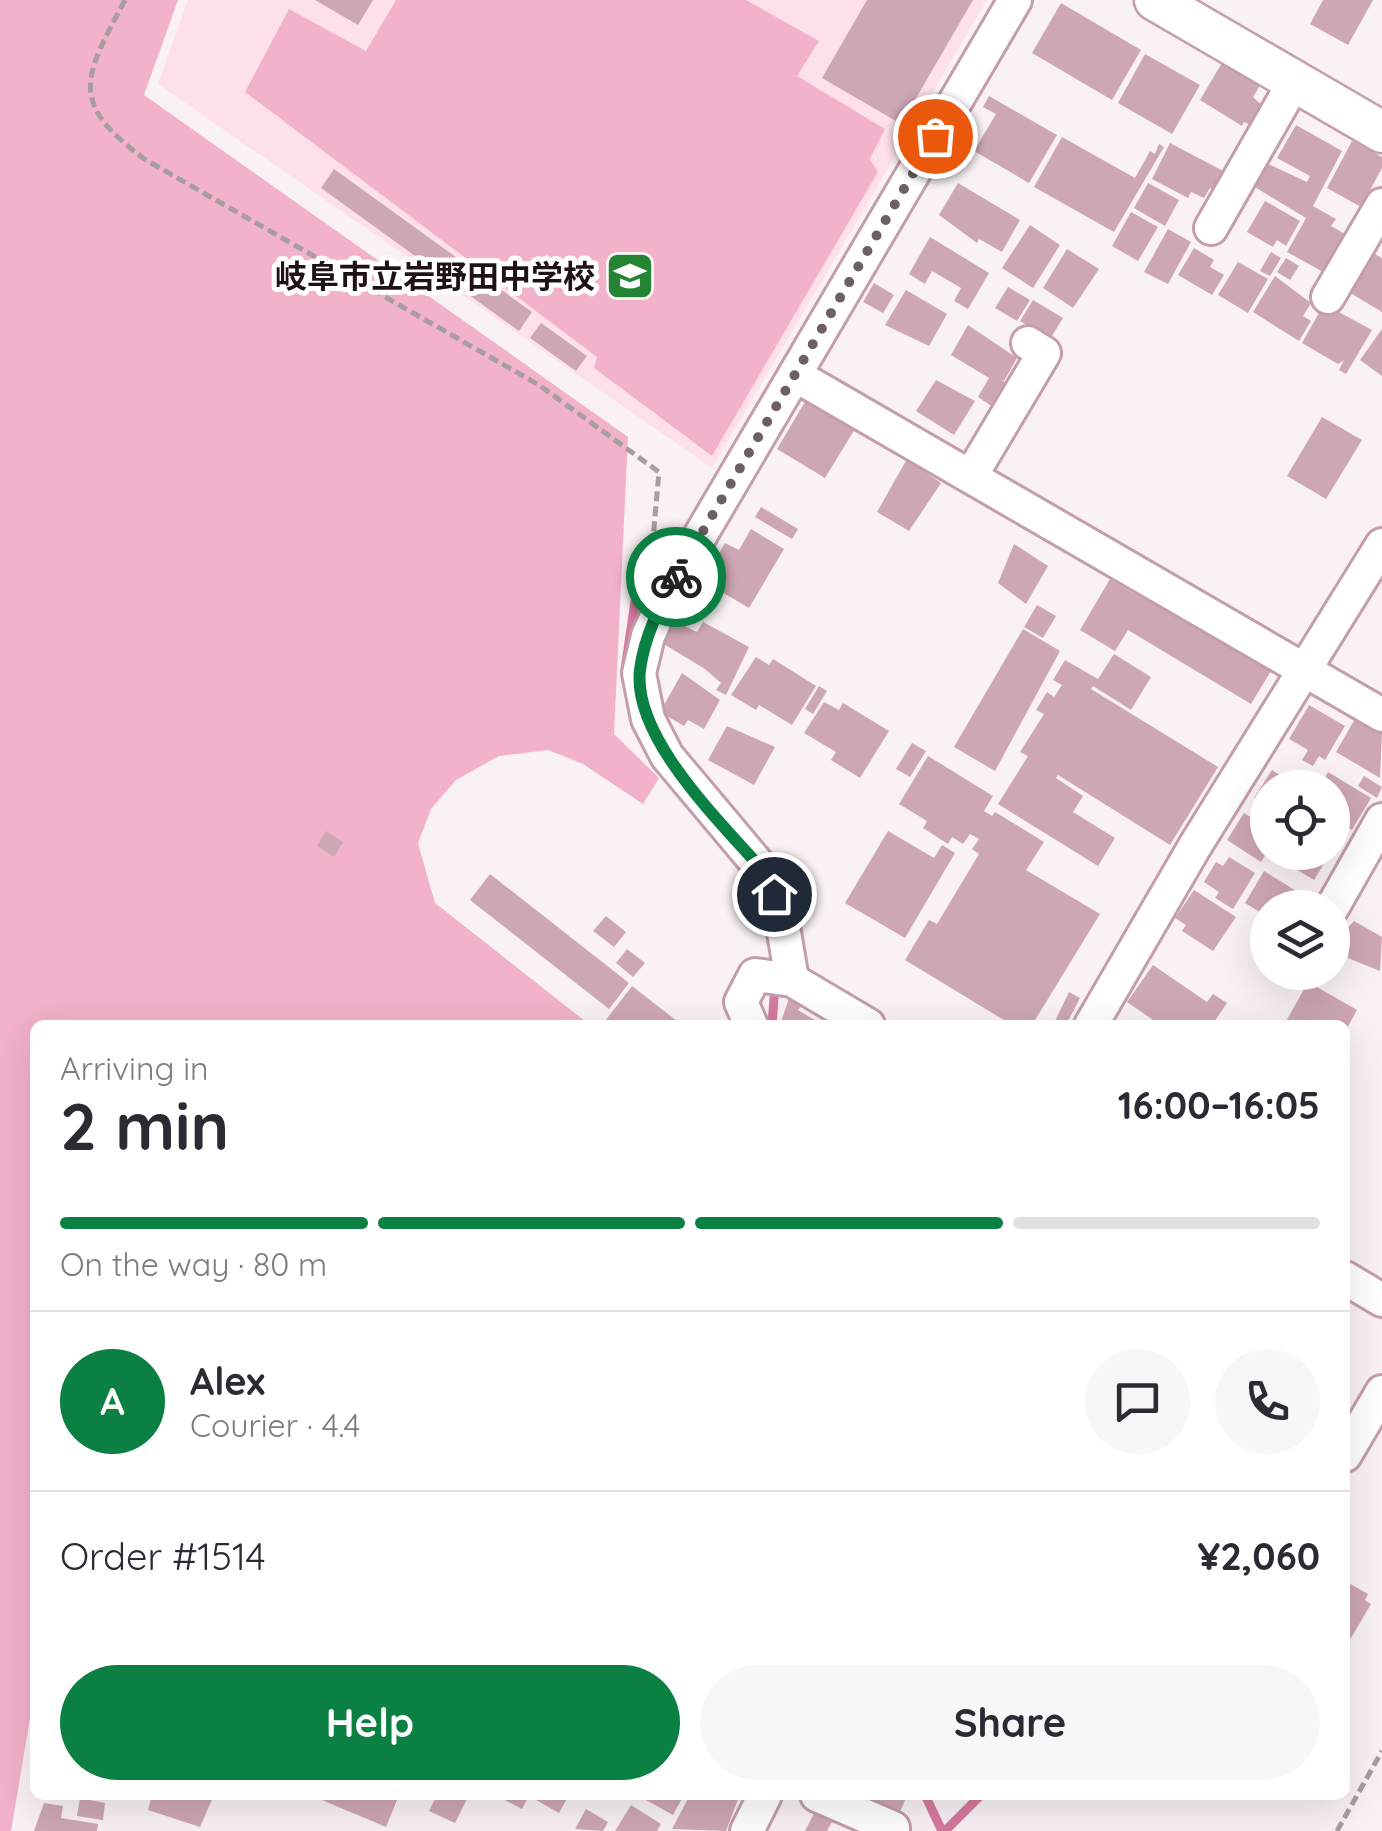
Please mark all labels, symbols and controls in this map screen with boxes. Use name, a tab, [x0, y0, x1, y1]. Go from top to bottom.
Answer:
pin	[893, 94, 978, 179]
icon: bag	[908, 109, 963, 164]
school or university icon: 岐阜市立岩野田中学校	[604, 250, 656, 302]
place label: 岐阜市立岩野田中学校	[275, 256, 595, 296]
courier	[626, 527, 726, 627]
icon: bike	[649, 550, 704, 605]
map controls	[1250, 770, 1350, 990]
button: locate	[1250, 770, 1350, 870]
pin	[732, 852, 817, 937]
icon: home	[747, 867, 802, 922]
button: layers	[1250, 890, 1350, 990]
text: Arriving in	[60, 1048, 209, 1088]
text: 16:00–16:05	[1118, 1081, 1320, 1129]
text: 2 min	[60, 1085, 229, 1166]
text: On the way · 80 m	[60, 1244, 327, 1284]
button: chat	[1085, 1349, 1190, 1454]
button: phone	[1215, 1349, 1320, 1454]
text: Alex	[190, 1357, 265, 1405]
text: A	[100, 1377, 125, 1425]
text: Courier · 4.4	[190, 1405, 360, 1445]
text: Order #1514	[60, 1532, 266, 1580]
text: ¥2,060	[1198, 1532, 1320, 1580]
button: Help	[60, 1665, 680, 1780]
button: Share	[700, 1665, 1320, 1780]

